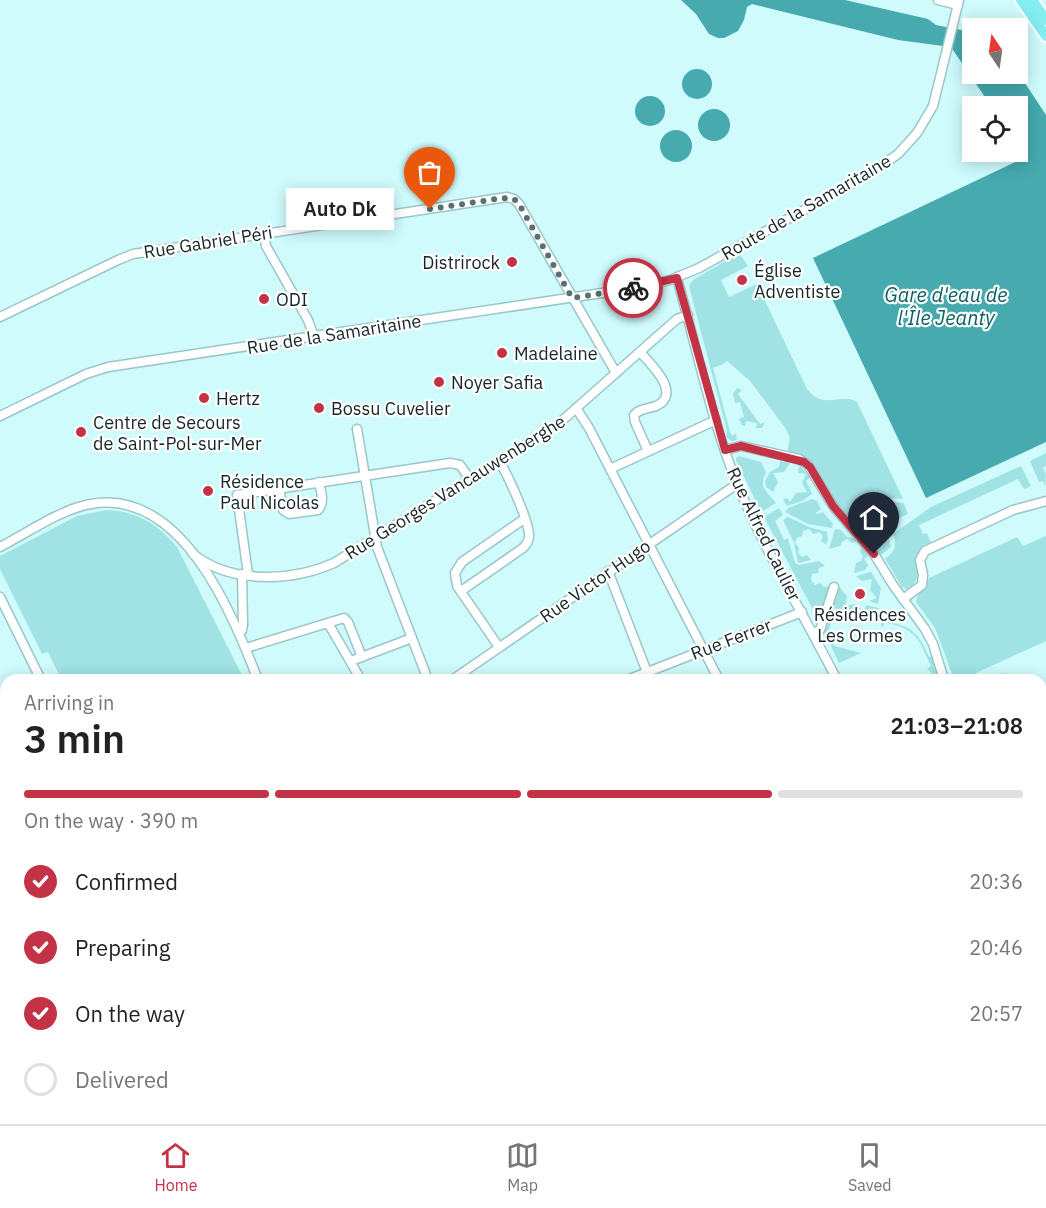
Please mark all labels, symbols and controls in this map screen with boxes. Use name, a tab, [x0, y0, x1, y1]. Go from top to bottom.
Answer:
north arrow	[962, 18, 1028, 84]
map controls	[962, 18, 1028, 162]
button: locate	[962, 96, 1028, 162]
pin	[404, 147, 455, 209]
street label: Route de la Samaritaine	[717, 149, 895, 265]
icon: bag	[413, 156, 446, 189]
callout: Auto Dk	[286, 188, 394, 230]
text: Auto Dk	[303, 195, 377, 222]
street label: Rue Gabriel Péri	[142, 220, 274, 264]
place label: Distrirock	[422, 251, 501, 274]
marker: Distrirock	[505, 255, 519, 269]
courier	[603, 258, 663, 318]
place label: Église Adventiste	[754, 259, 840, 303]
icon: bike	[617, 272, 650, 305]
marker: Église Adventiste	[735, 273, 749, 287]
water label: Gare d'eau de l'Île Jeanty	[884, 281, 1008, 331]
place label: ODI	[276, 288, 308, 311]
marker: ODI	[257, 292, 271, 306]
street label: Rue de la Samaritaine	[245, 309, 423, 359]
place label: Madelaine	[514, 342, 598, 365]
marker: Madelaine	[495, 346, 509, 360]
place label: Noyer Safia	[451, 371, 544, 394]
marker: Noyer Safia	[432, 375, 446, 389]
place label: Hertz	[216, 387, 260, 410]
marker: Hertz	[197, 391, 211, 405]
place label: Bossu Cuvelier	[331, 397, 451, 420]
marker: Bossu Cuvelier	[312, 401, 326, 415]
street label: Rue Georges Vancauwenberghe	[340, 409, 570, 565]
place label: Centre de Secours de Saint-Pol-sur-Mer	[93, 411, 262, 455]
marker: Centre de Secours de Saint-Pol-sur-Mer	[74, 425, 88, 439]
street label: Rue Alfred Caulier	[722, 463, 807, 605]
place label: Résidence Paul Nicolas	[220, 470, 319, 514]
marker: Résidence Paul Nicolas	[201, 484, 215, 498]
pin	[848, 492, 899, 554]
icon: home	[857, 501, 890, 534]
street label: Rue Victor Hugo	[535, 534, 655, 628]
marker: Résidences Les Ormes	[853, 587, 867, 601]
place label: Résidences Les Ormes	[814, 603, 906, 647]
street label: Rue Ferrer	[687, 613, 775, 665]
text: Arriving in	[24, 689, 114, 716]
text: 21:03–21:08	[890, 711, 1023, 740]
text: 3 min	[24, 713, 125, 764]
text: On the way · 390 m	[24, 807, 198, 834]
icon: check	[24, 865, 57, 898]
text: Confirmed	[75, 867, 178, 896]
text: 20:36	[969, 868, 1023, 895]
icon: check	[24, 931, 57, 964]
text: Preparing	[75, 933, 170, 962]
text: 20:46	[969, 934, 1023, 961]
icon: check	[24, 997, 57, 1030]
text: On the way	[75, 999, 185, 1028]
text: 20:57	[969, 1000, 1023, 1027]
text: Delivered	[75, 1065, 169, 1094]
tab: Home	[154, 1139, 197, 1195]
tab: Map	[506, 1139, 539, 1195]
tab: Saved	[848, 1139, 892, 1195]

